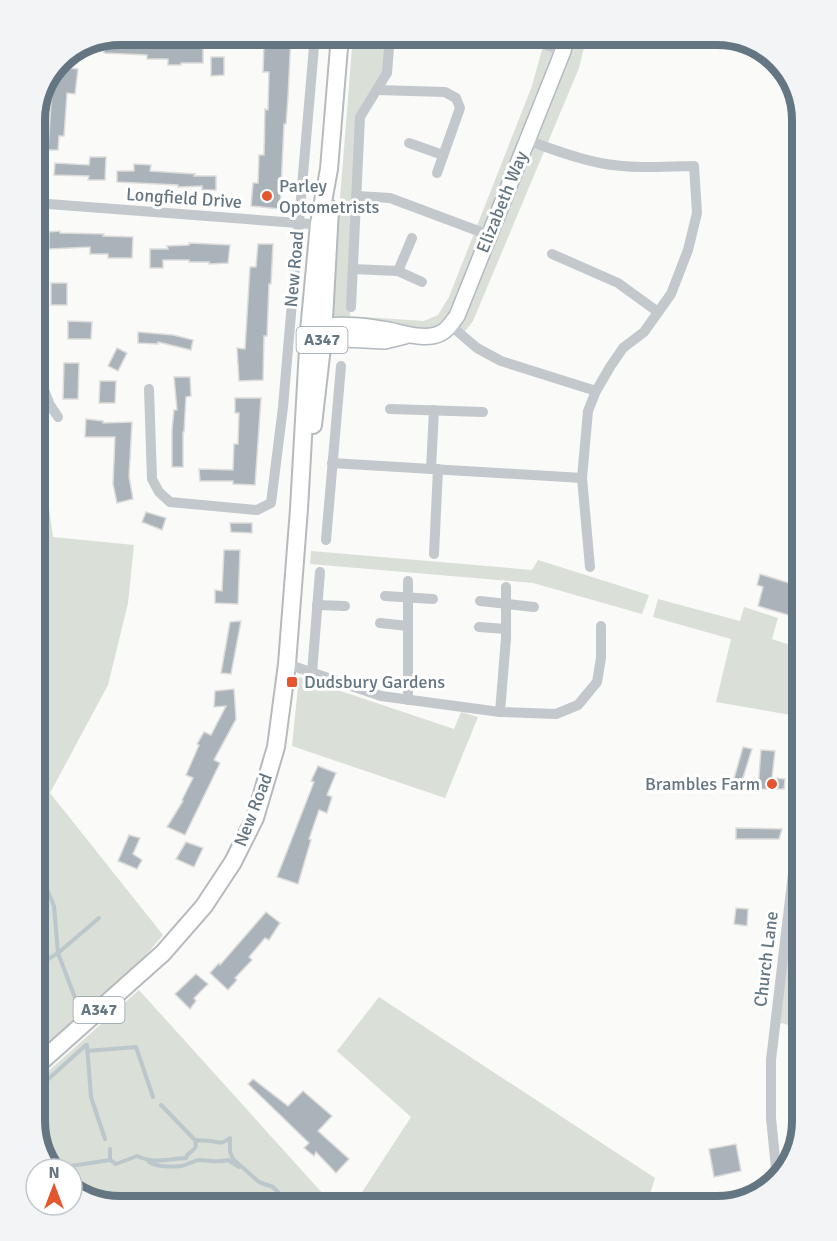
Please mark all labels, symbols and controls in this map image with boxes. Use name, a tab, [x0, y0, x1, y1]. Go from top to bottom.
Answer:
street label: Elizabeth Way	[472, 147, 533, 256]
place label: Parley Optometrists	[279, 175, 380, 218]
street label: Longfield Drive	[125, 183, 243, 213]
marker: Parley Optometrists	[260, 189, 274, 203]
street label: New Road	[280, 230, 308, 308]
road number: A347	[296, 327, 348, 353]
place label: Dudsbury Gardens	[304, 671, 445, 693]
marker: Dudsbury Gardens	[285, 675, 299, 689]
street label: New Road	[229, 770, 277, 850]
place label: Brambles Farm	[645, 773, 760, 795]
marker: Brambles Farm	[765, 777, 779, 791]
street label: Church Lane	[749, 910, 783, 1008]
road number: A347	[74, 997, 124, 1023]
north arrow	[24, 1157, 84, 1217]
text: N	[48, 1163, 60, 1183]

